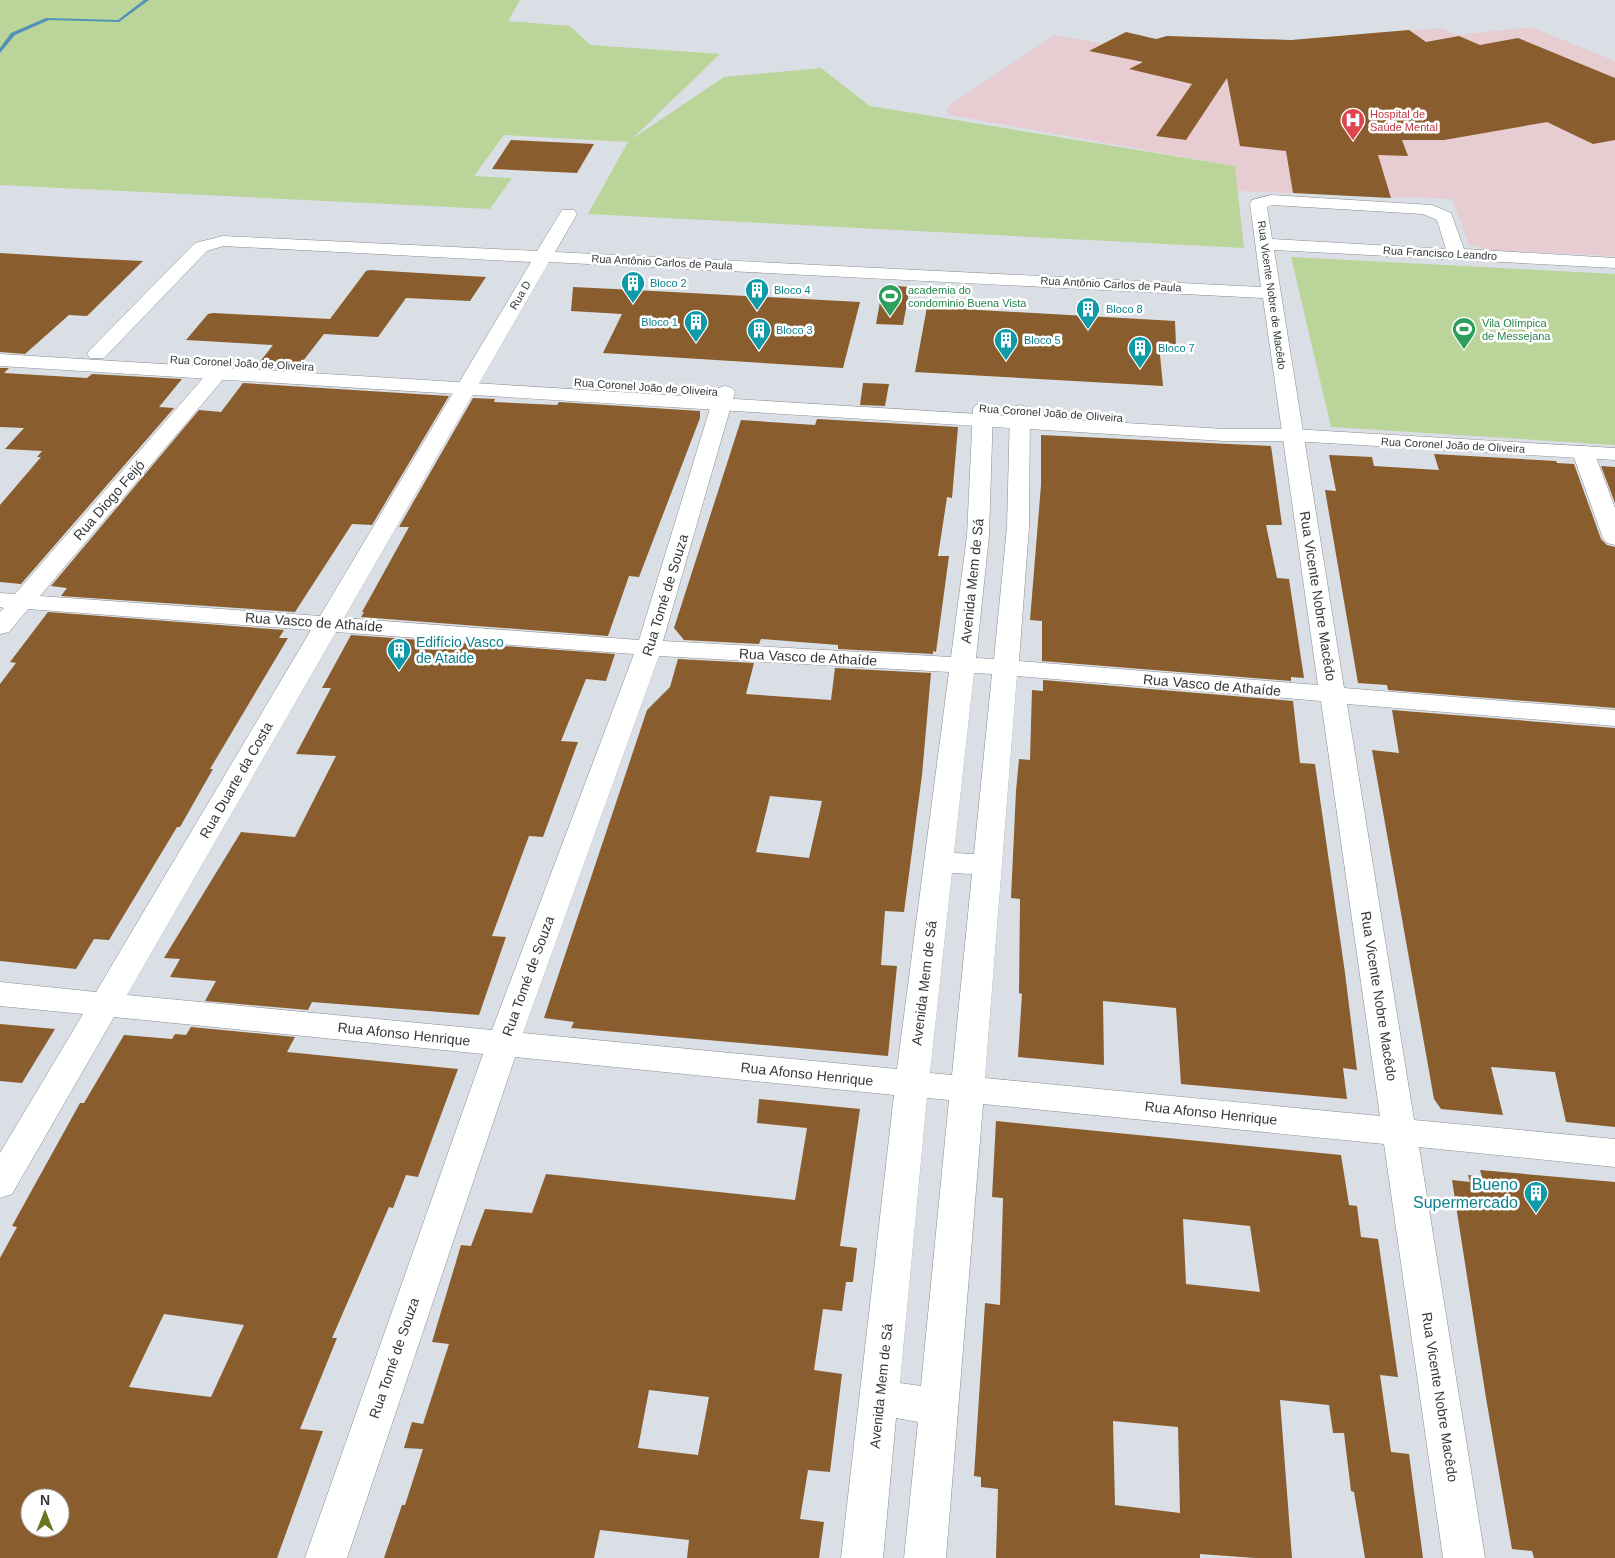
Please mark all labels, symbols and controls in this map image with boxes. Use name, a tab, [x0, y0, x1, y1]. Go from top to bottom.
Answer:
hospital icon: Hospital de Saúde Mental	[1340, 107, 1366, 141]
place label: Hospital de Saúde Mental	[1370, 108, 1438, 133]
street label: Rua Vicente Nobre de Macêdo	[1256, 220, 1288, 370]
street label: Rua Francisco Leandro	[1383, 244, 1497, 262]
street label: Rua Antônio Carlos de Paula	[591, 252, 734, 272]
building icon: Bloco 2	[620, 270, 646, 304]
street label: Rua Antônio Carlos de Paula	[1040, 274, 1183, 294]
place label: Bloco 2	[650, 277, 687, 289]
building icon: Bloco 4	[744, 277, 770, 311]
street label: Rua D	[507, 278, 533, 312]
sports icon: academia do condominio Buena Vista	[877, 283, 903, 317]
place label: Bloco 4	[774, 284, 811, 296]
place label: academia do condominio Buena Vista	[908, 284, 1027, 309]
building icon: Bloco 8	[1075, 296, 1101, 330]
place label: Bloco 8	[1106, 303, 1143, 315]
building icon: Bloco 1	[683, 309, 709, 343]
place label: Bloco 1	[641, 316, 678, 328]
sports icon: Vila Olímpica de Messejana	[1451, 316, 1477, 350]
building icon: Bloco 3	[746, 317, 772, 351]
place label: Vila Olímpica de Messejana	[1482, 317, 1551, 342]
place label: Bloco 3	[776, 324, 813, 336]
building icon: Bloco 5	[993, 327, 1019, 361]
place label: Bloco 5	[1024, 334, 1061, 346]
building icon: Bloco 7	[1127, 335, 1153, 369]
place label: Bloco 7	[1158, 342, 1195, 354]
street label: Rua Coronel João de Oliveira	[170, 353, 315, 373]
street label: Rua Coronel João de Oliveira	[574, 376, 719, 398]
street label: Rua Coronel João de Oliveira	[979, 402, 1124, 424]
street label: Rua Coronel João de Oliveira	[1381, 435, 1526, 455]
street label: Rua Diogo Feijó	[70, 457, 148, 543]
street label: Rua Vicente Nobre Macêdo	[1297, 510, 1339, 682]
street label: Avenida Mem de Sá	[957, 517, 987, 644]
street label: Rua Tomé de Souza	[639, 532, 691, 658]
street label: Rua Vasco de Athaíde	[244, 609, 384, 635]
place label: Edifício Vasco de Ataide	[416, 634, 504, 666]
building icon: Edifício Vasco de Ataide	[386, 637, 412, 671]
street label: Rua Vasco de Athaíde	[739, 645, 878, 669]
street label: Rua Vasco de Athaíde	[1142, 671, 1282, 699]
street label: Rua Duarte da Costa	[196, 719, 276, 841]
street label: Rua Vicente Nobre Macêdo	[1358, 910, 1400, 1082]
street label: Rua Tomé de Souza	[499, 914, 557, 1038]
street label: Avenida Mem de Sá	[908, 919, 940, 1046]
street label: Rua Afonso Henrique	[337, 1019, 471, 1049]
street label: Rua Afonso Henrique	[740, 1059, 874, 1089]
street label: Rua Afonso Henrique	[1144, 1098, 1278, 1128]
place label: Bueno Supermercado	[1413, 1176, 1518, 1211]
building icon: Bueno Supermercado	[1523, 1180, 1549, 1214]
street label: Rua Tomé de Souza	[366, 1295, 422, 1420]
street label: Rua Vicente Nobre Macêdo	[1419, 1311, 1461, 1483]
street label: Avenida Mem de Sá	[866, 1322, 896, 1449]
north arrow	[20, 1488, 70, 1538]
text: N	[40, 1492, 50, 1508]

